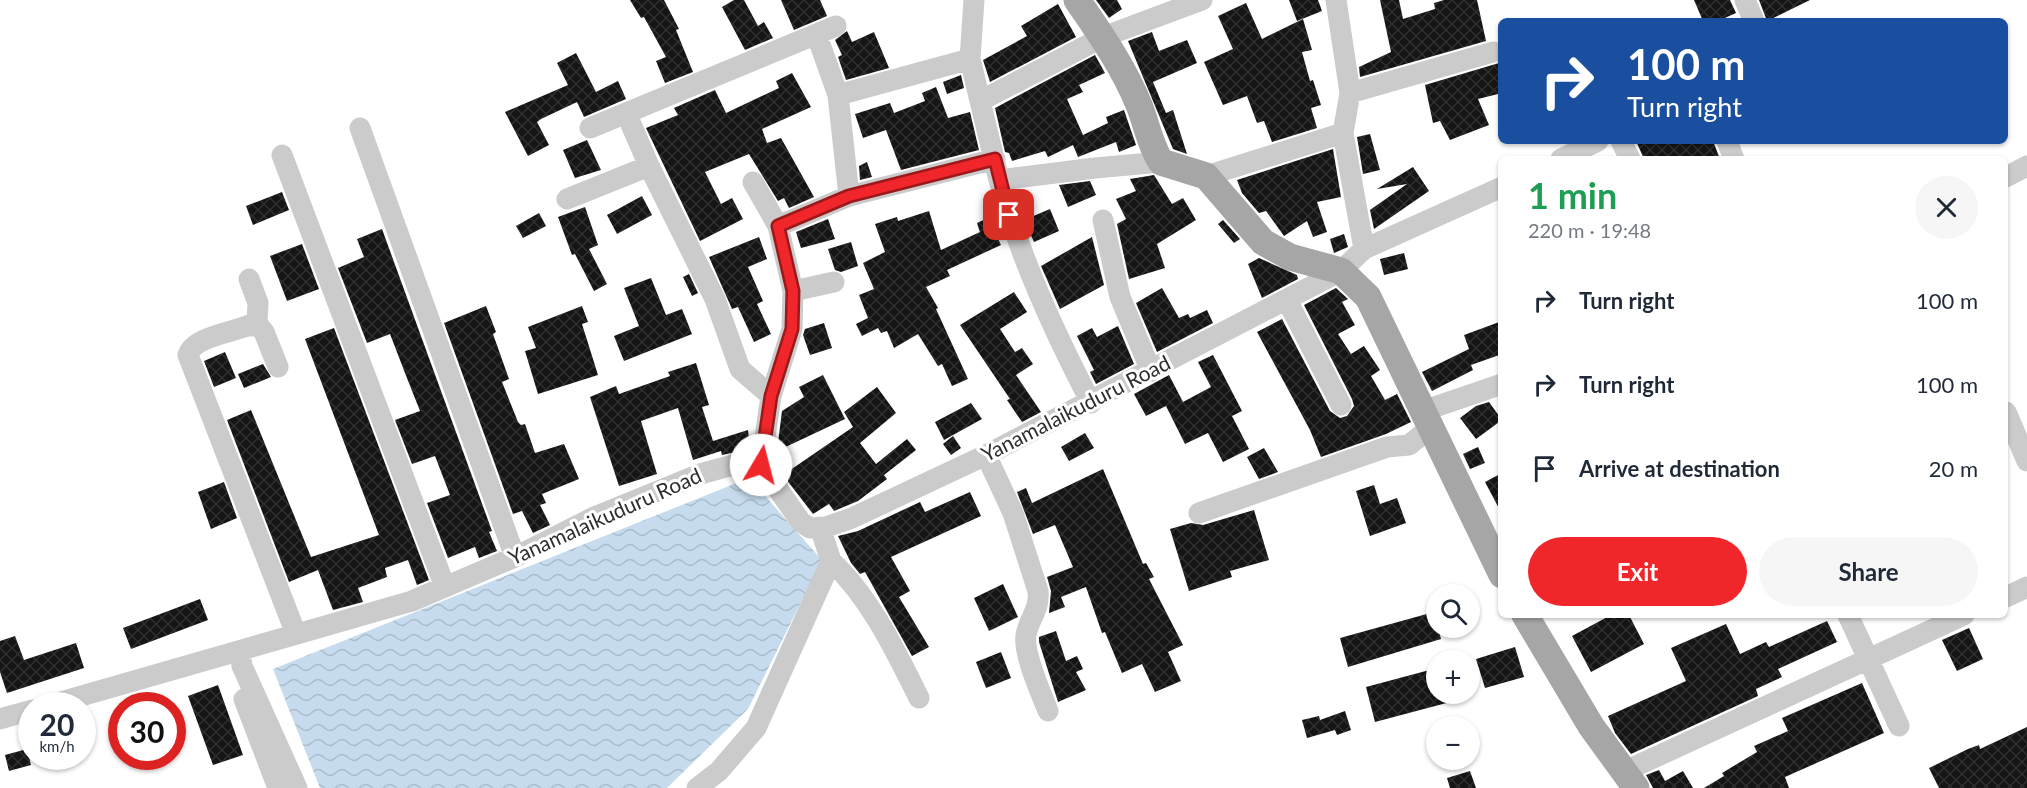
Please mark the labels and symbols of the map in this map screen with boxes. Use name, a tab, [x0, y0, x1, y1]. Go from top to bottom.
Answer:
pin	[983, 189, 1034, 240]
street label: Yanamalaikuduru Road	[977, 349, 1174, 466]
position arrow	[729, 433, 793, 497]
street label: Yanamalaikuduru Road	[504, 462, 705, 569]
speed limit sign: 30	[108, 692, 186, 770]

